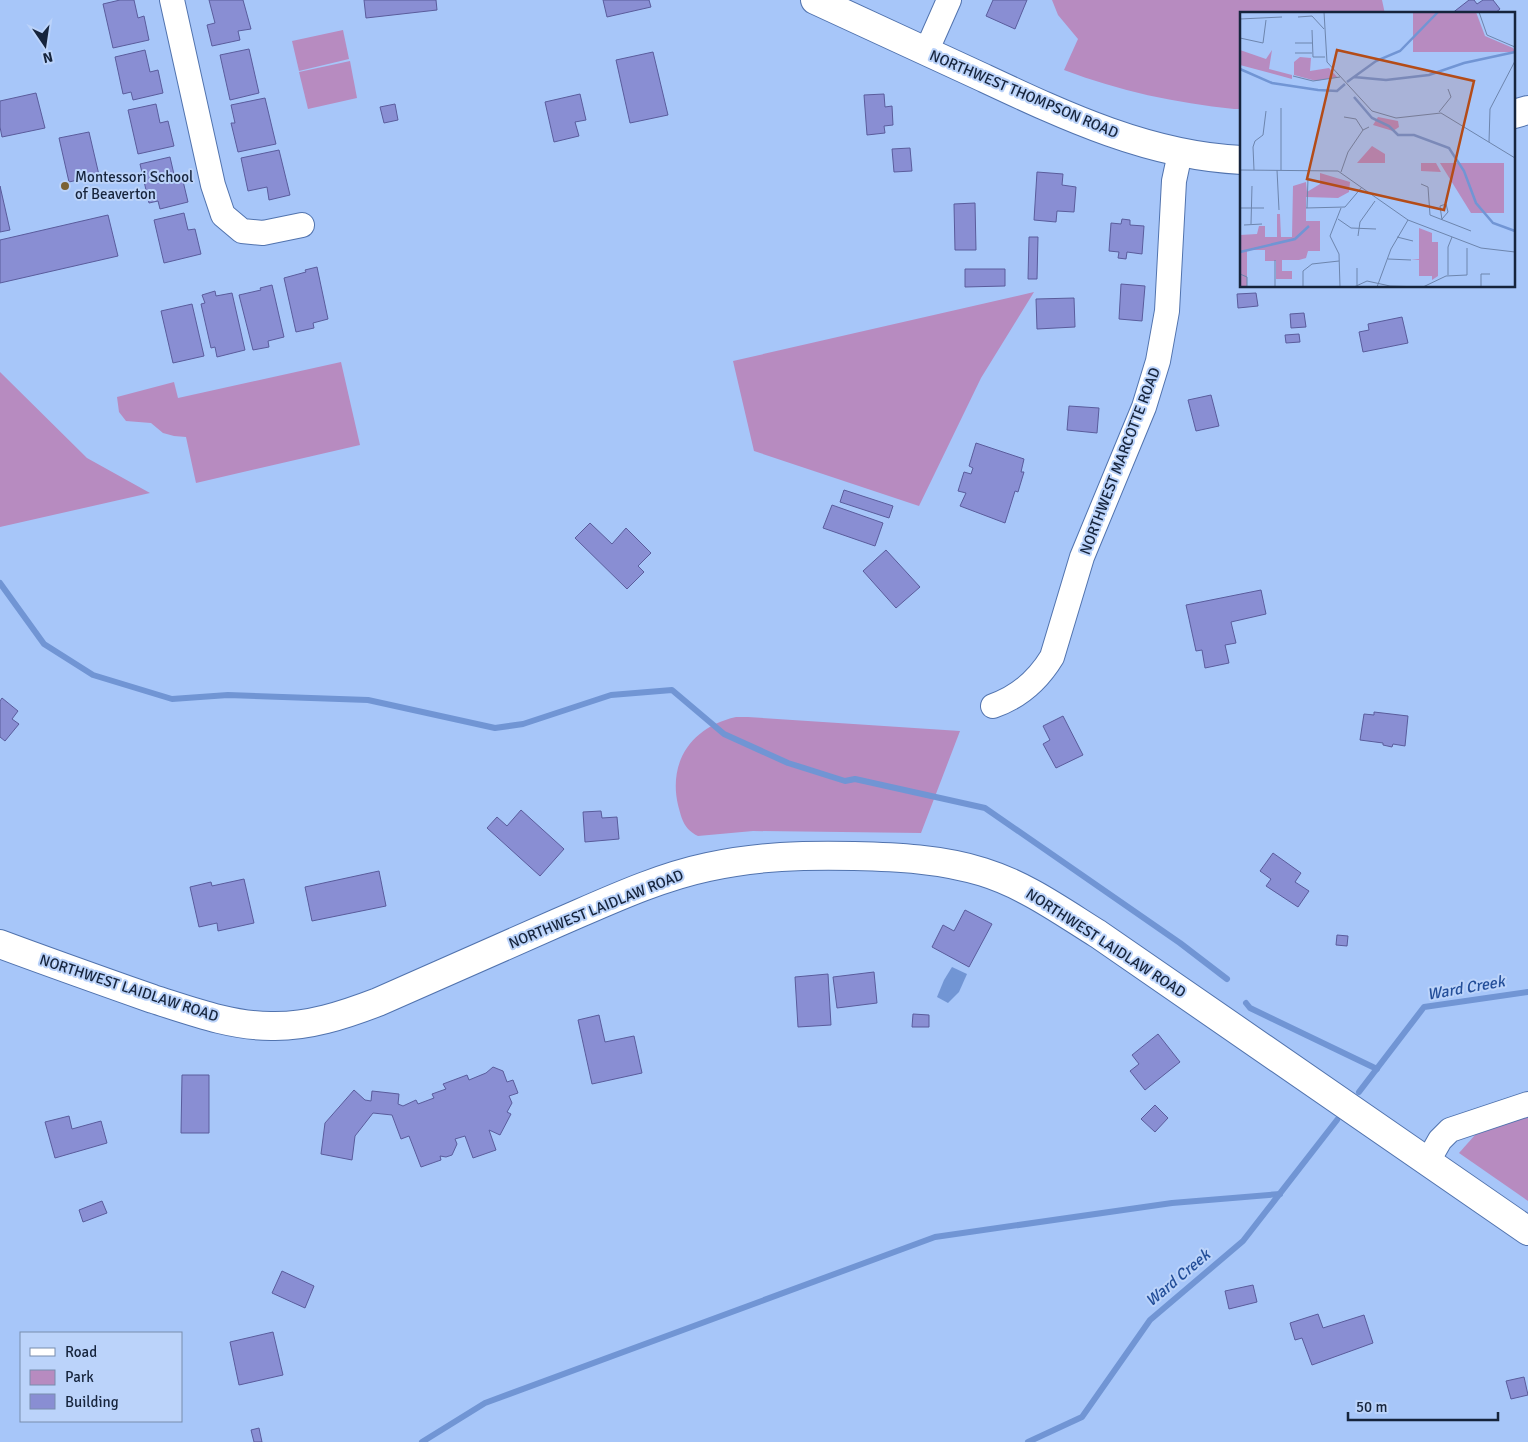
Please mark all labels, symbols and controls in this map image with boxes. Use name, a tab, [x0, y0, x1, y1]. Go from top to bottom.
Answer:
inset map	[1240, 12, 1516, 288]
north arrow	[20, 20, 70, 70]
street label: NORTHWEST THOMPSON ROAD	[927, 46, 1121, 142]
text: N	[41, 48, 54, 67]
place label: Montessori School of Beaverton	[75, 168, 193, 203]
marker: Montessori School of Beaverton	[59, 180, 71, 192]
street label: NORTHWEST MARCOTTE ROAD	[1076, 365, 1164, 557]
street label: NORTHWEST LAIDLAW ROAD	[506, 866, 686, 952]
street label: NORTHWEST LAIDLAW ROAD	[1023, 885, 1189, 1001]
street label: NORTHWEST LAIDLAW ROAD	[37, 951, 221, 1025]
water label: Ward Creek	[1426, 971, 1508, 1005]
water label: Ward Creek	[1142, 1244, 1216, 1311]
legend	[20, 1332, 182, 1422]
text: Road	[65, 1343, 97, 1361]
text: Park	[65, 1368, 94, 1386]
scale bar	[1348, 1390, 1498, 1422]
text: Building	[65, 1393, 119, 1411]
text: 50 m	[1356, 1398, 1387, 1416]

